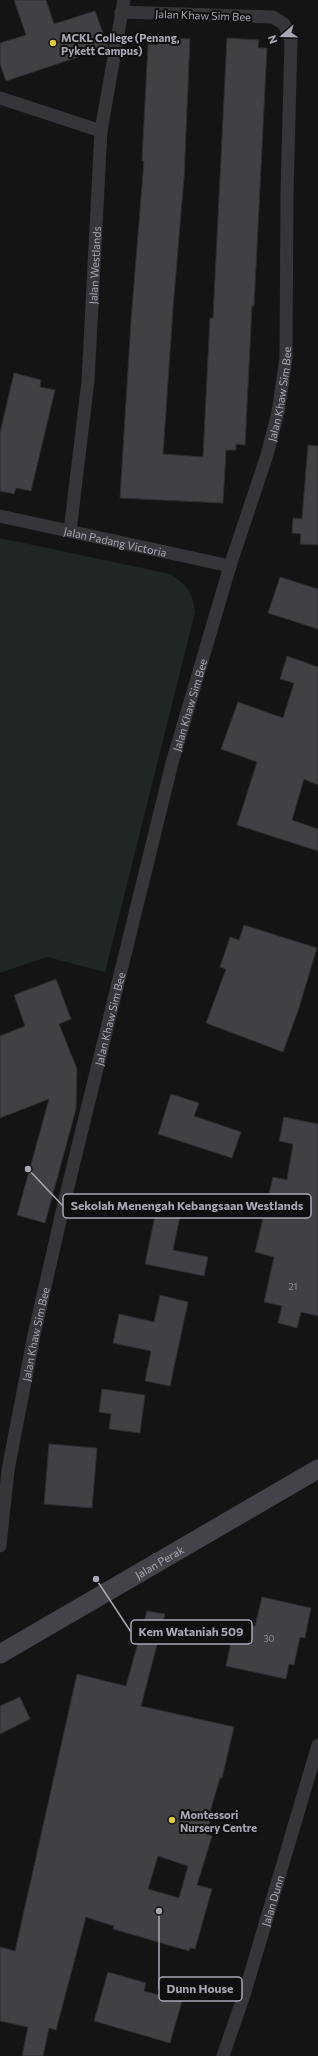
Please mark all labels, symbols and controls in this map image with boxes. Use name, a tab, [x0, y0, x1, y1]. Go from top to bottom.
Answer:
street label: Jalan Khaw Sim Bee	[155, 7, 251, 24]
north arrow	[262, 16, 302, 56]
place label: MCKL College (Penang, Pykett Campus)	[61, 31, 180, 57]
text: N	[265, 33, 280, 46]
marker: MCKL College (Penang, Pykett Campus)	[48, 38, 58, 48]
street label: Jalan Westlands	[86, 226, 103, 305]
street label: Jalan Khaw Sim Bee	[264, 346, 293, 443]
street label: Jalan Padang Victoria	[62, 524, 168, 559]
street label: Jalan Khaw Sim Bee	[169, 657, 209, 753]
street label: Jalan Khaw Sim Bee	[91, 970, 127, 1067]
callout: Sekolah Menengah Kebangsaan Westlands	[63, 1194, 311, 1218]
text: Sekolah Menengah Kebangsaan Westlands	[71, 1198, 304, 1212]
house number: 21	[289, 1281, 297, 1292]
street label: Jalan Khaw Sim Bee	[19, 1286, 51, 1382]
street label: Jalan Perak	[132, 1542, 186, 1582]
callout: Kem Wataniah 509	[131, 1620, 252, 1644]
text: Kem Wataniah 509	[139, 1624, 243, 1638]
house number: 30	[263, 1633, 275, 1644]
place label: Montessori Nursery Centre	[180, 1808, 257, 1834]
marker: Montessori Nursery Centre	[167, 1815, 177, 1825]
street label: Jalan Dunn	[258, 1873, 286, 1928]
callout: Dunn House	[159, 1977, 242, 2001]
text: Dunn House	[167, 1981, 233, 1995]

